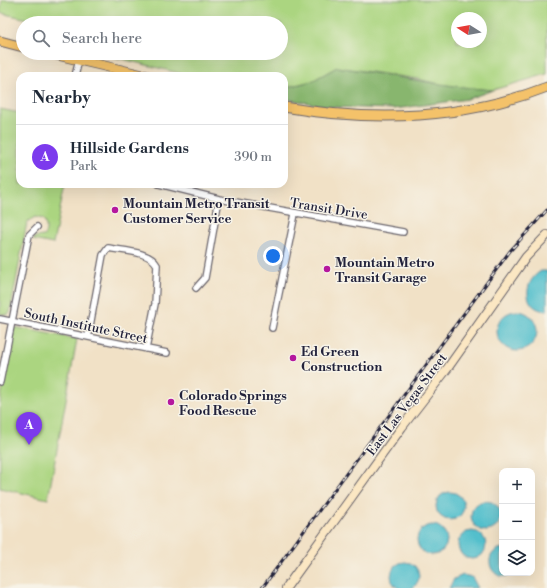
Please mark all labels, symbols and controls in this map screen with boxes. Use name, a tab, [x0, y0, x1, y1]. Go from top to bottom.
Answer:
north arrow	[451, 12, 487, 48]
search box	[16, 16, 288, 60]
icon: search	[30, 27, 52, 49]
text: Search here	[62, 29, 142, 48]
text: Nearby	[32, 87, 91, 109]
text: Hillside Gardens	[70, 139, 189, 158]
text: A	[40, 149, 50, 165]
text: 390 m	[234, 149, 272, 165]
text: Park	[70, 158, 97, 174]
street label: Transit Drive	[289, 195, 369, 223]
place label: Mountain Metro Transit Customer Service	[123, 196, 270, 227]
marker: Mountain Metro Transit Customer Service	[110, 205, 120, 215]
your location	[263, 246, 283, 266]
place label: Mountain Metro Transit Garage	[335, 255, 435, 286]
marker: Mountain Metro Transit Garage	[322, 264, 332, 274]
street label: South Institute Street	[23, 305, 149, 347]
place label: Ed Green Construction	[301, 344, 382, 375]
street label: East Las Vegas Street	[363, 350, 451, 459]
marker: Ed Green Construction	[288, 353, 298, 363]
place label: Colorado Springs Food Rescue	[179, 388, 287, 419]
marker: Colorado Springs Food Rescue	[166, 397, 176, 407]
pin: A	[16, 412, 42, 445]
map controls	[499, 468, 535, 576]
button: +	[499, 468, 535, 504]
button: −	[499, 504, 535, 540]
button: layers	[499, 540, 535, 576]

